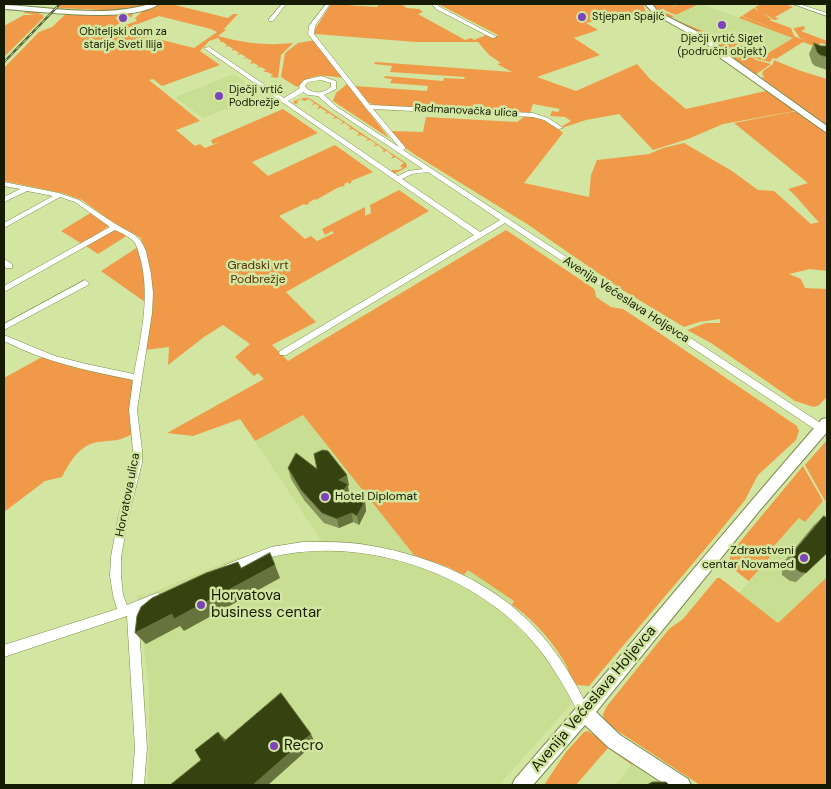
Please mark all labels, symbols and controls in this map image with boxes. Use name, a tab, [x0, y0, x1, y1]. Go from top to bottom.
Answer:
place label: Stjepan Spajić	[592, 10, 665, 24]
marker: Stjepan Spajić	[576, 11, 588, 23]
marker: Obiteljski dom za starije Sveti Ilija	[117, 12, 129, 24]
marker: Dječji vrtić Siget (područni objekt)	[716, 19, 728, 31]
place label: Obiteljski dom za starije Sveti Ilija	[79, 25, 167, 51]
place label: Dječji vrtić Siget (područni objekt)	[677, 32, 767, 58]
place label: Dječji vrtić Podbrežje	[229, 83, 283, 109]
marker: Dječji vrtić Podbrežje	[213, 90, 225, 102]
street label: Radmanovačka ulica	[414, 102, 518, 120]
street label: Avenija Većeslava Holjevca	[560, 254, 692, 346]
park label: Gradski vrt Podbrežje	[227, 259, 289, 287]
street label: Horvatova ulica	[113, 452, 143, 538]
place label: Hotel Diplomat	[335, 490, 417, 504]
marker: Hotel Diplomat	[319, 491, 331, 503]
place label: Zdravstveni centar Novamed	[702, 544, 794, 572]
marker: Zdravstveni centar Novamed	[798, 552, 810, 564]
place label: Horvatova business centar	[211, 587, 322, 622]
marker: Horvatova business centar	[195, 599, 207, 611]
street label: Avenija Većeslava Holjevca	[528, 622, 660, 776]
place label: Recro	[284, 737, 324, 755]
marker: Recro	[268, 740, 280, 752]

